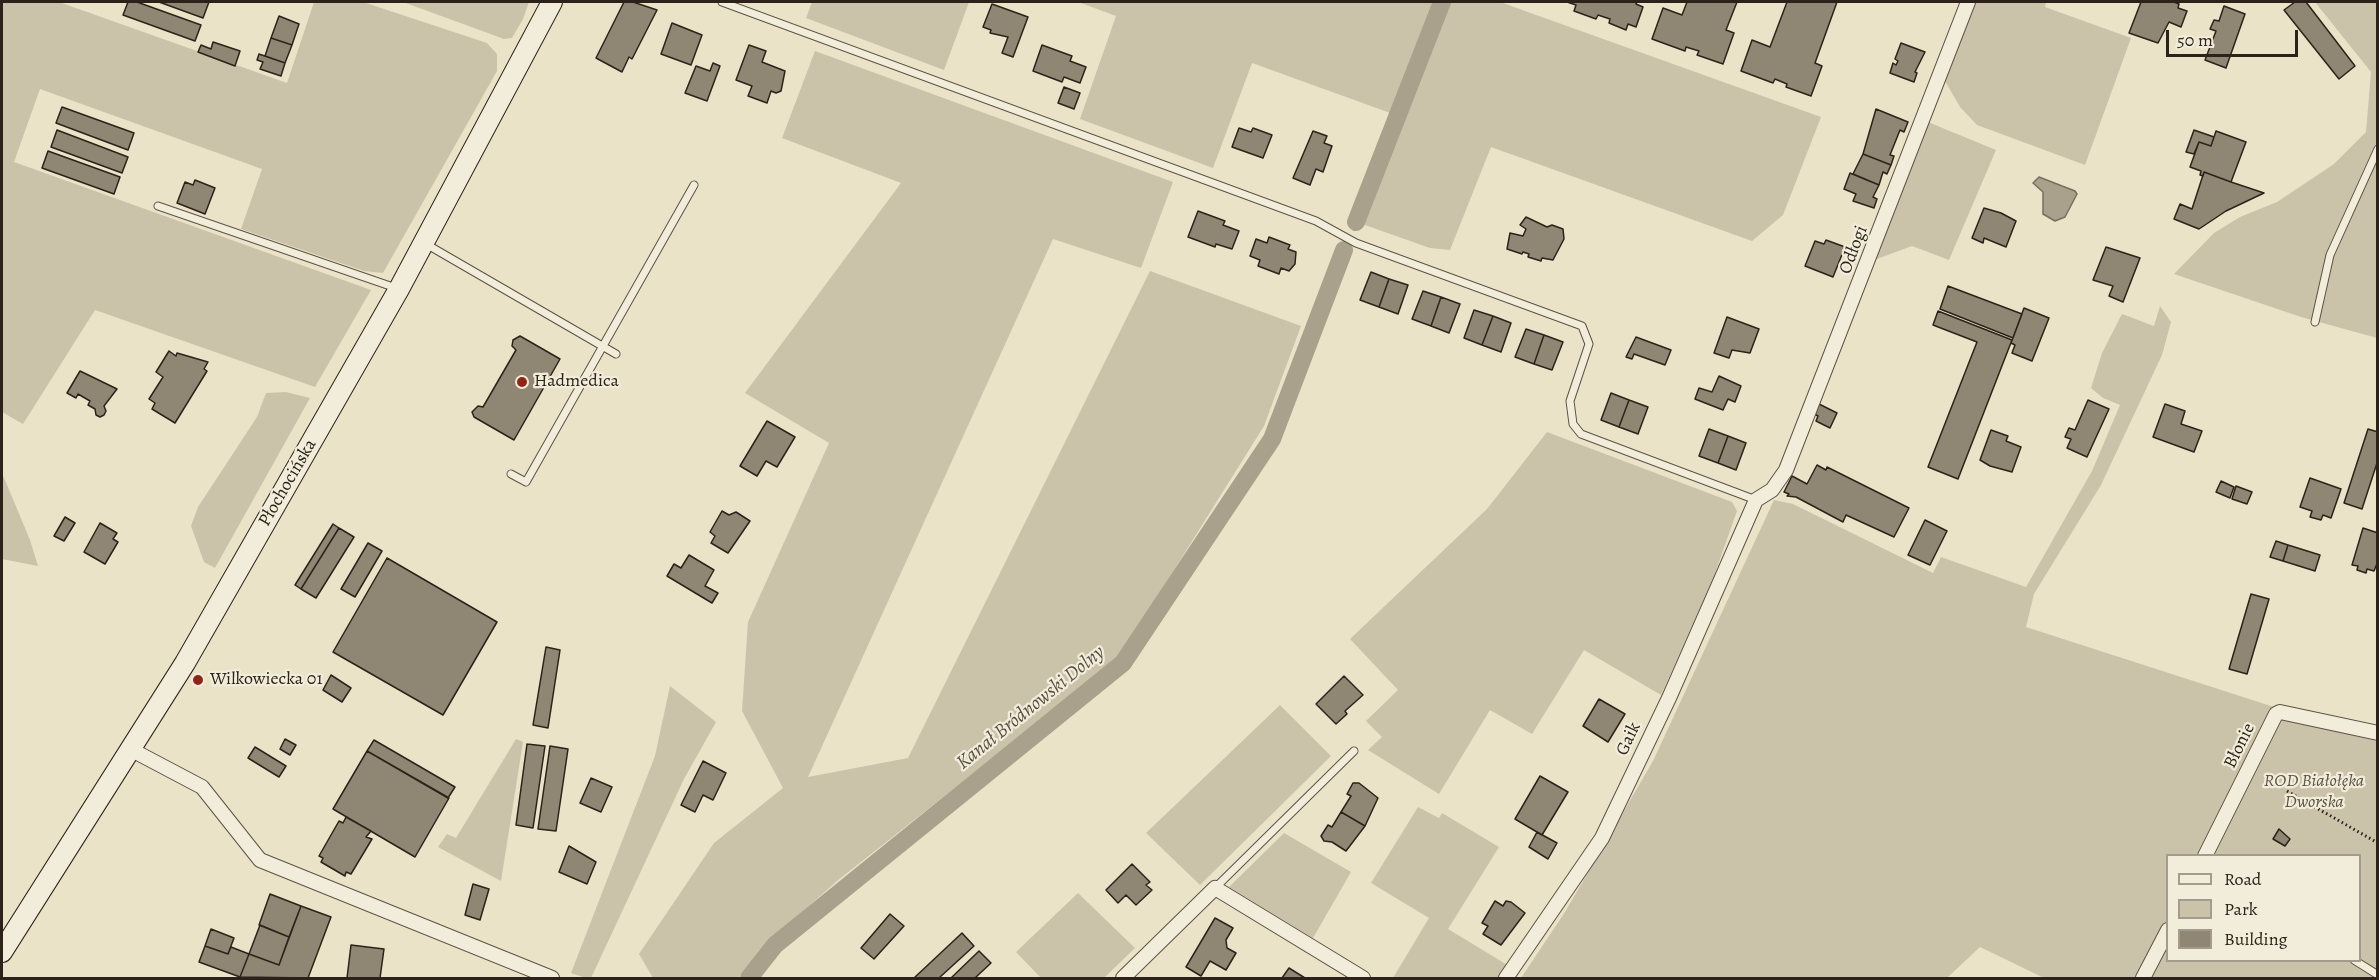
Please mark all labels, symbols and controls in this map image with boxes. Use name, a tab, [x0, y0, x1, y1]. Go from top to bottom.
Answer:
scale bar	[2169, 18, 2301, 56]
text: 50 m	[2177, 28, 2213, 52]
street label: Odłogi	[1835, 223, 1873, 277]
place label: Hadmedica	[534, 371, 619, 393]
marker: Hadmedica	[515, 375, 529, 389]
street label: Płochocińska	[254, 436, 322, 530]
water label: Kanał Bródnowski Dolny	[952, 641, 1110, 775]
place label: Wilkowiecka 01	[210, 669, 323, 691]
marker: Wilkowiecka 01	[191, 673, 205, 687]
street label: Gaik	[1612, 719, 1646, 759]
street label: Błonie	[2220, 720, 2260, 772]
park label: ROD Białołęka Dworska	[2264, 771, 2364, 814]
legend	[2166, 854, 2361, 962]
text: Road	[2224, 867, 2261, 891]
text: Park	[2224, 897, 2258, 921]
text: Building	[2224, 927, 2288, 951]

